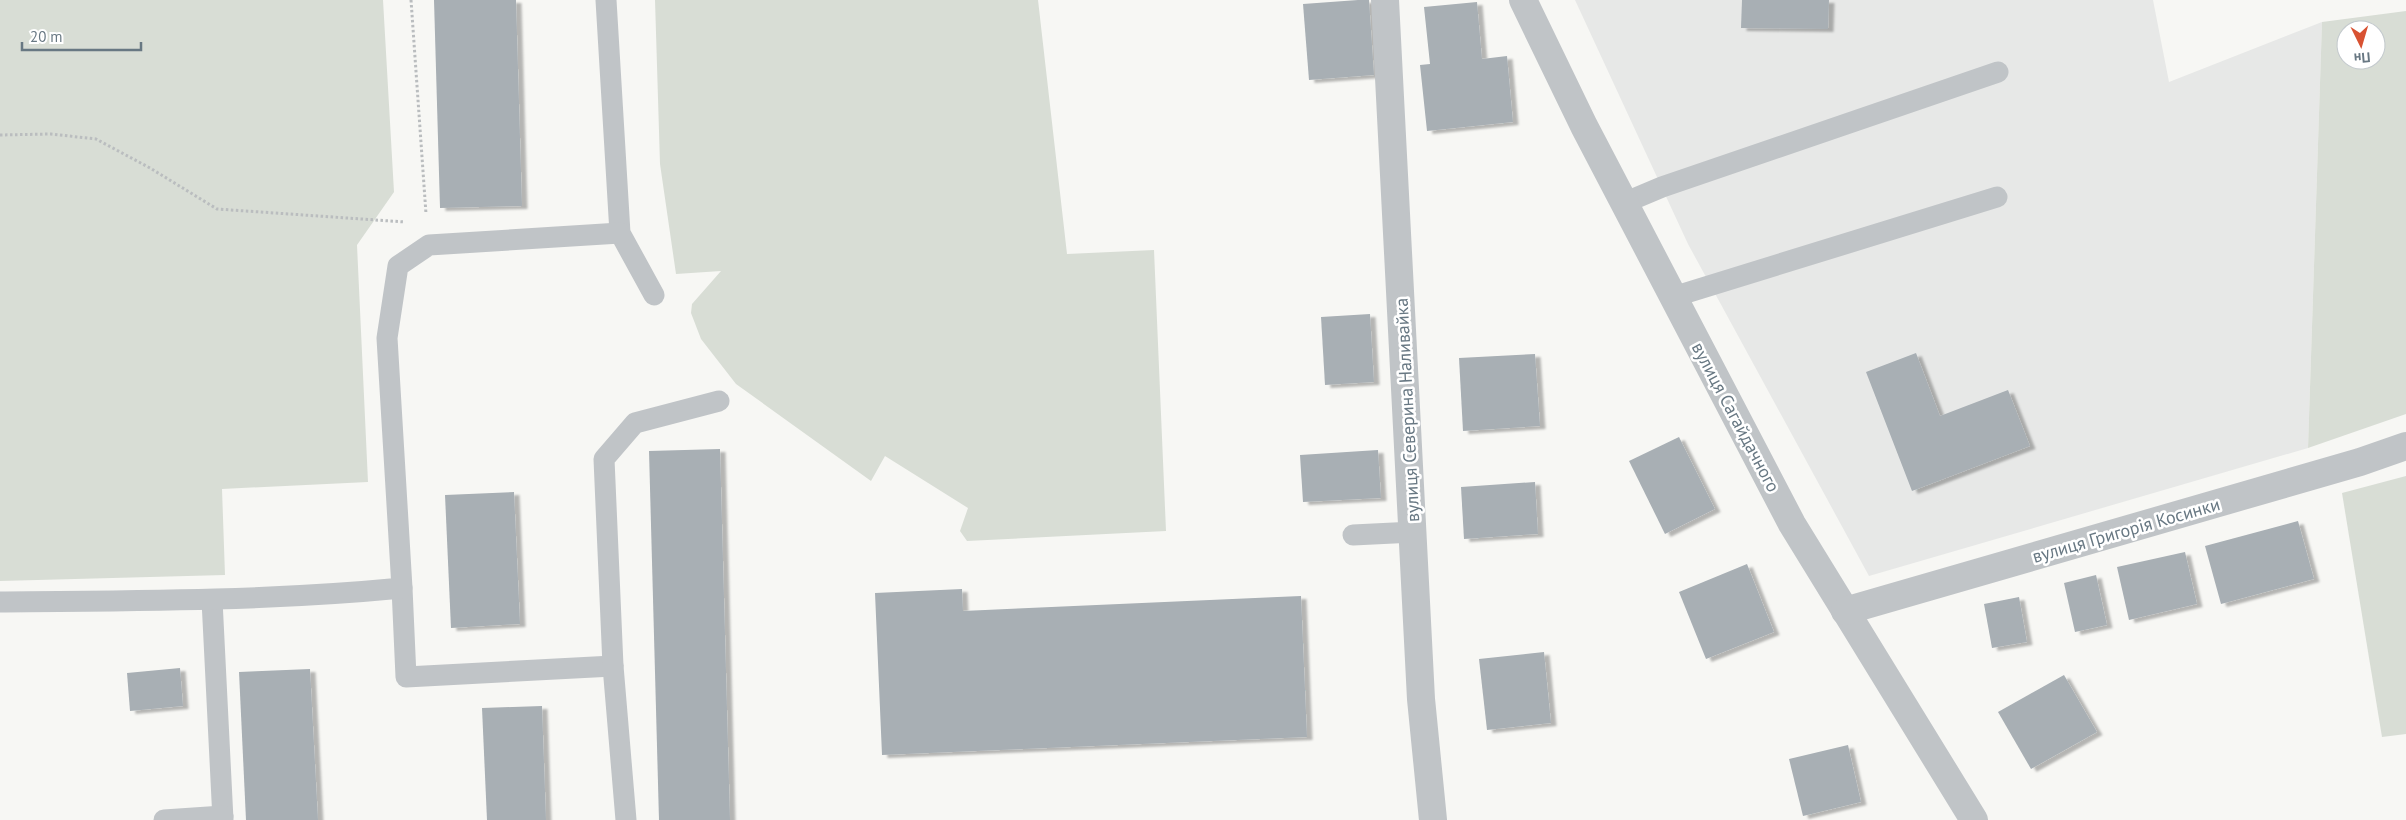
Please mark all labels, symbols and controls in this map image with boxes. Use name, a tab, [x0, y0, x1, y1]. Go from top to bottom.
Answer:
scale bar	[22, 20, 141, 52]
north arrow	[2336, 20, 2386, 70]
text: 20 m	[30, 27, 63, 46]
text: Пн	[2353, 48, 2371, 68]
street label: вулиця Северина Наливайка	[1390, 297, 1424, 523]
street label: вулиця Сагайдачного	[1687, 338, 1785, 496]
street label: вулиця Григорія Косинки	[2029, 492, 2223, 568]

